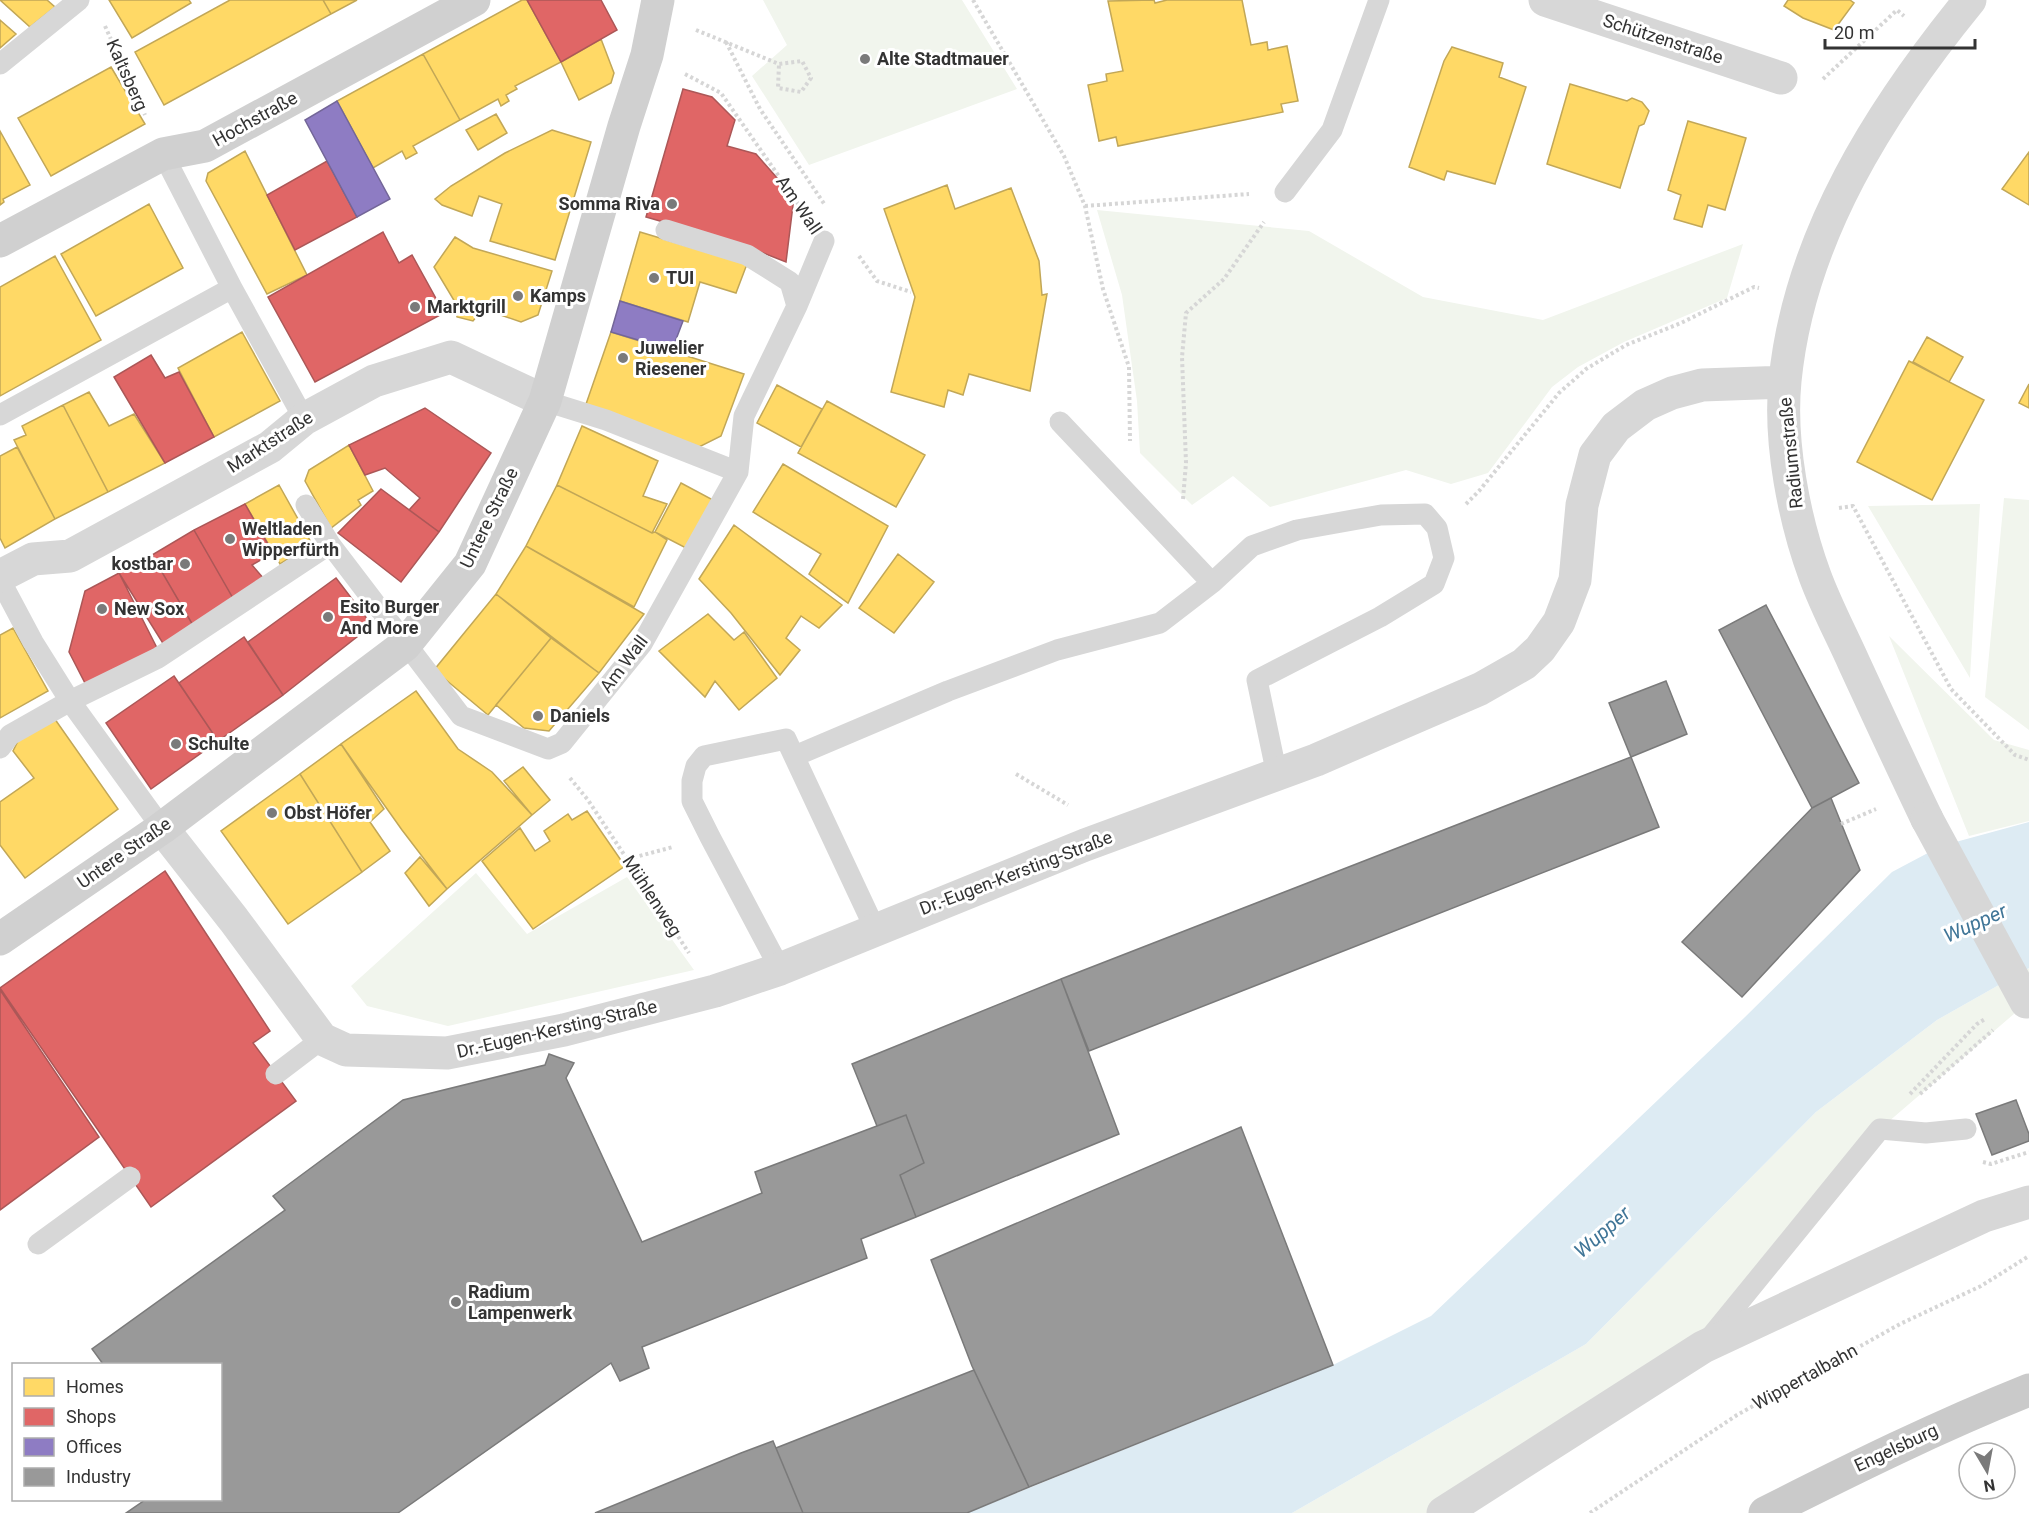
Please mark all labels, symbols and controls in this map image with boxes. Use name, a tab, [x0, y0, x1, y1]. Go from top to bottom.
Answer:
street label: Schützenstraße	[1600, 9, 1726, 68]
scale bar	[1825, 12, 1975, 50]
text: 20 m	[1834, 22, 1874, 43]
street label: Kaltsberg	[102, 36, 153, 114]
place label: Alte Stadtmauer	[877, 48, 1009, 69]
marker: Alte Stadtmauer	[858, 52, 872, 66]
street label: Hochstraße	[209, 87, 301, 150]
street label: Am Wall	[772, 171, 827, 238]
place label: Somma Riva	[559, 193, 660, 214]
marker: Somma Riva	[665, 197, 679, 211]
place label: TUI	[666, 267, 694, 288]
marker: TUI	[647, 271, 661, 285]
place label: Kamps	[530, 285, 586, 306]
marker: Kamps	[511, 289, 525, 303]
place label: Marktgrill	[427, 296, 506, 317]
marker: Marktgrill	[408, 300, 422, 314]
place label: Juwelier Riesener	[635, 337, 707, 379]
marker: Juwelier Riesener	[616, 351, 630, 365]
street label: Radiumstraße	[1774, 396, 1807, 510]
street label: Marktstraße	[223, 406, 316, 477]
street label: Untere Straße	[455, 464, 522, 572]
place label: Weltladen Wipperfürth	[242, 518, 339, 560]
marker: Weltladen Wipperfürth	[223, 532, 237, 546]
place label: kostbar	[112, 553, 173, 574]
marker: kostbar	[178, 557, 192, 571]
place label: Esito Burger And More	[340, 596, 440, 638]
place label: New Sox	[114, 598, 185, 619]
marker: New Sox	[95, 602, 109, 616]
marker: Esito Burger And More	[321, 610, 335, 624]
street label: Am Wall	[595, 631, 652, 696]
place label: Daniels	[550, 705, 610, 726]
marker: Daniels	[531, 709, 545, 723]
place label: Schulte	[188, 733, 249, 754]
marker: Schulte	[169, 737, 183, 751]
place label: Obst Höfer	[284, 802, 372, 823]
marker: Obst Höfer	[265, 806, 279, 820]
street label: Untere Straße	[73, 813, 175, 893]
street label: Dr.-Eugen-Kersting-Straße	[916, 826, 1115, 919]
street label: Mühlenweg	[618, 851, 686, 940]
water label: Wupper	[1940, 898, 2011, 947]
street label: Dr.-Eugen-Kersting-Straße	[455, 995, 659, 1062]
water label: Wupper	[1569, 1200, 1636, 1263]
place label: Radium Lampenwerk	[468, 1281, 572, 1323]
marker: Radium Lampenwerk	[449, 1295, 463, 1309]
street label: Wippertalbahn	[1749, 1339, 1861, 1414]
legend	[12, 1363, 222, 1501]
text: Homes	[66, 1376, 124, 1397]
text: Shops	[66, 1406, 116, 1427]
street label: Engelsburg	[1851, 1419, 1941, 1476]
text: Offices	[66, 1436, 122, 1457]
north arrow	[1957, 1441, 2017, 1501]
text: Industry	[66, 1466, 131, 1487]
text: N	[1982, 1475, 1997, 1496]

